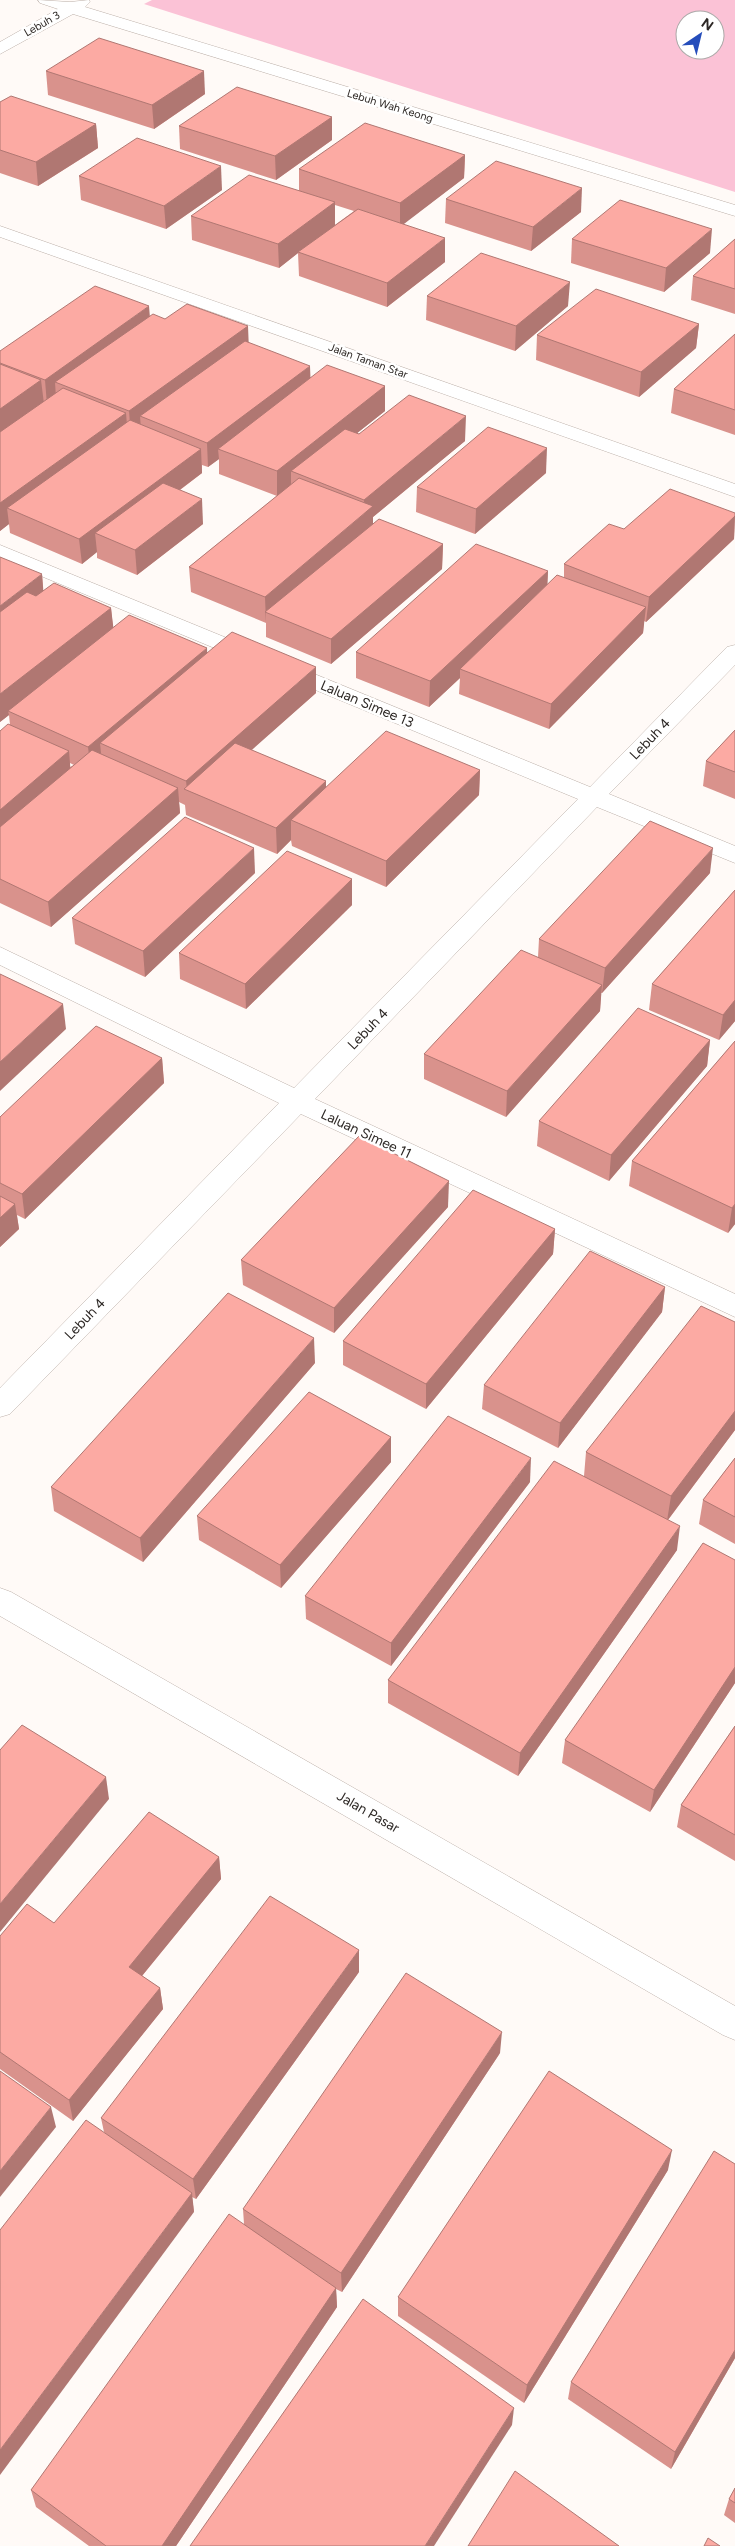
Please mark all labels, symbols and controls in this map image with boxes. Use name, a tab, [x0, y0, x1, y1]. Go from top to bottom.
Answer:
street label: Lebuh 3	[22, 9, 62, 39]
north arrow	[675, 10, 725, 60]
text: N	[698, 15, 716, 35]
street label: Lebuh Wah Keong	[345, 87, 435, 125]
street label: Jalan Taman Star	[327, 341, 410, 381]
street label: Laluan Simee 13	[318, 677, 416, 731]
street label: Lebuh 4	[626, 715, 674, 763]
street label: Lebuh 4	[344, 1005, 392, 1053]
street label: Laluan Simee 11	[318, 1106, 414, 1162]
street label: Lebuh 4	[61, 1295, 109, 1343]
street label: Jalan Pasar	[334, 1787, 403, 1837]

